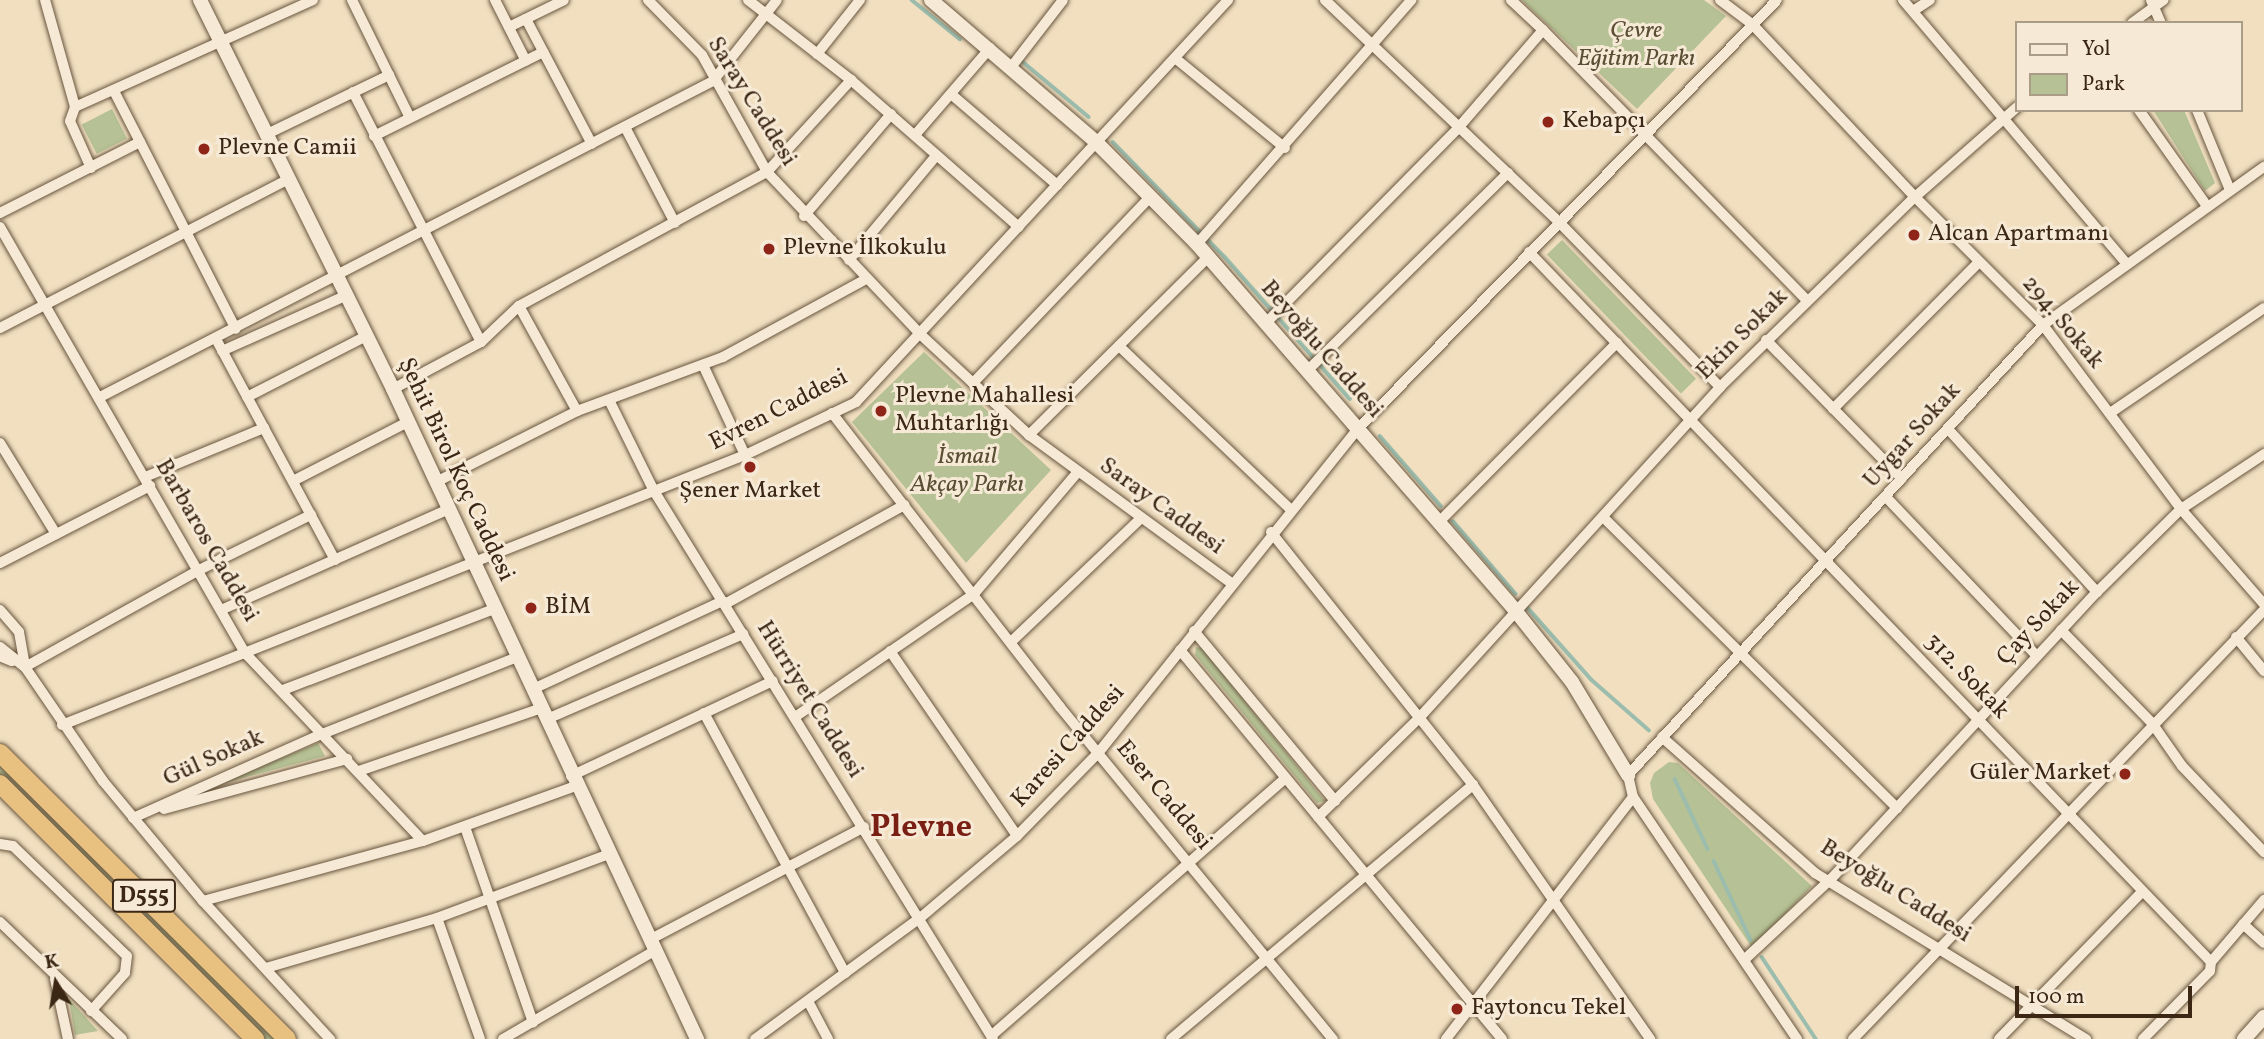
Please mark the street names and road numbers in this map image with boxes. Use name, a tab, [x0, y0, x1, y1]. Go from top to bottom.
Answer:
street label: Saray Caddesi	[700, 32, 802, 172]
street label: 294. Sokak	[2015, 270, 2109, 376]
street label: Beyoğlu Caddesi	[1253, 275, 1389, 425]
street label: Ekin Sokak	[1691, 283, 1795, 387]
street label: Şehit Birol Koç Caddesi	[391, 354, 519, 586]
street label: Evren Caddesi	[705, 364, 853, 458]
street label: Uygar Sokak	[1858, 377, 1968, 495]
street label: Saray Caddesi	[1093, 452, 1229, 562]
street label: Barbaros Caddesi	[148, 454, 264, 628]
street label: Çay Sokak	[1991, 573, 2087, 673]
street label: Hürriyet Caddesi	[749, 616, 869, 784]
street label: 312. Sokak	[1918, 628, 2014, 726]
street label: Karesi Caddesi	[1006, 680, 1132, 814]
street label: Gül Sokak	[159, 724, 269, 794]
street label: Eser Caddesi	[1109, 735, 1217, 857]
street label: Beyoğlu Caddesi	[1814, 834, 1976, 950]
road number: D555	[111, 876, 177, 916]

